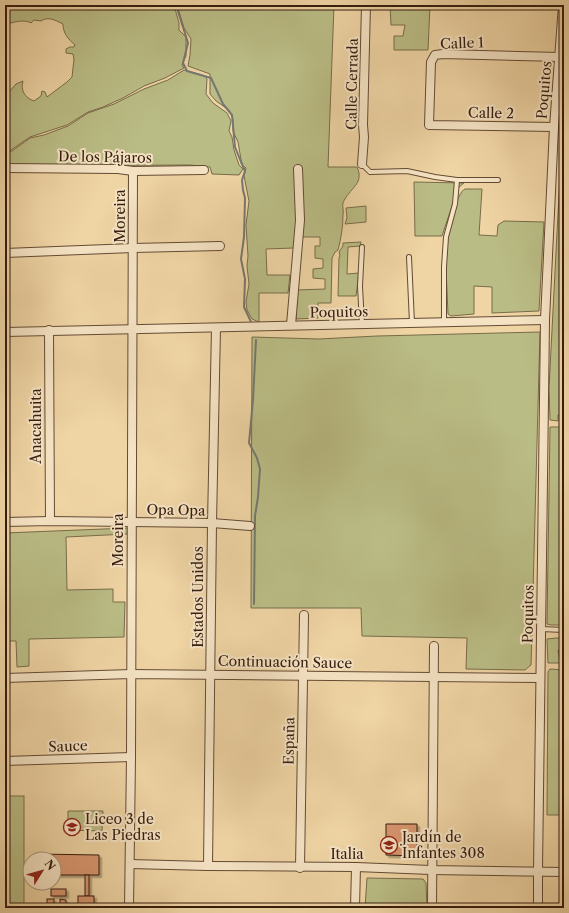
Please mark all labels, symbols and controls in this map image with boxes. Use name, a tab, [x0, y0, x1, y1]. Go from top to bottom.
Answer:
street label: Calle 1	[440, 33, 484, 53]
street label: Calle Cerrada	[342, 37, 362, 130]
street label: Poquitos	[532, 60, 556, 120]
street label: Calle 2	[468, 104, 514, 122]
street label: De los Pájaros	[58, 147, 152, 167]
street label: Moreira	[111, 189, 129, 243]
street label: Poquitos	[310, 302, 368, 322]
street label: Anacahuita	[27, 388, 45, 465]
street label: Opa Opa	[146, 500, 206, 520]
street label: Moreira	[109, 513, 127, 567]
street label: Estados Unidos	[189, 546, 207, 648]
street label: Poquitos	[518, 585, 538, 643]
street label: Continuación Sauce	[218, 652, 352, 672]
street label: España	[280, 716, 298, 765]
street label: Sauce	[48, 736, 88, 756]
place label: Liceo 3 de Las Piedras	[85, 810, 161, 844]
school or university icon: Liceo 3 de Las Piedras	[62, 817, 82, 837]
place label: Jardín de Infantes 308	[400, 828, 485, 862]
school or university icon: Jardín de Infantes 308	[379, 835, 399, 855]
street label: Italia	[330, 845, 364, 863]
north arrow	[22, 851, 62, 891]
text: N	[42, 857, 59, 873]

